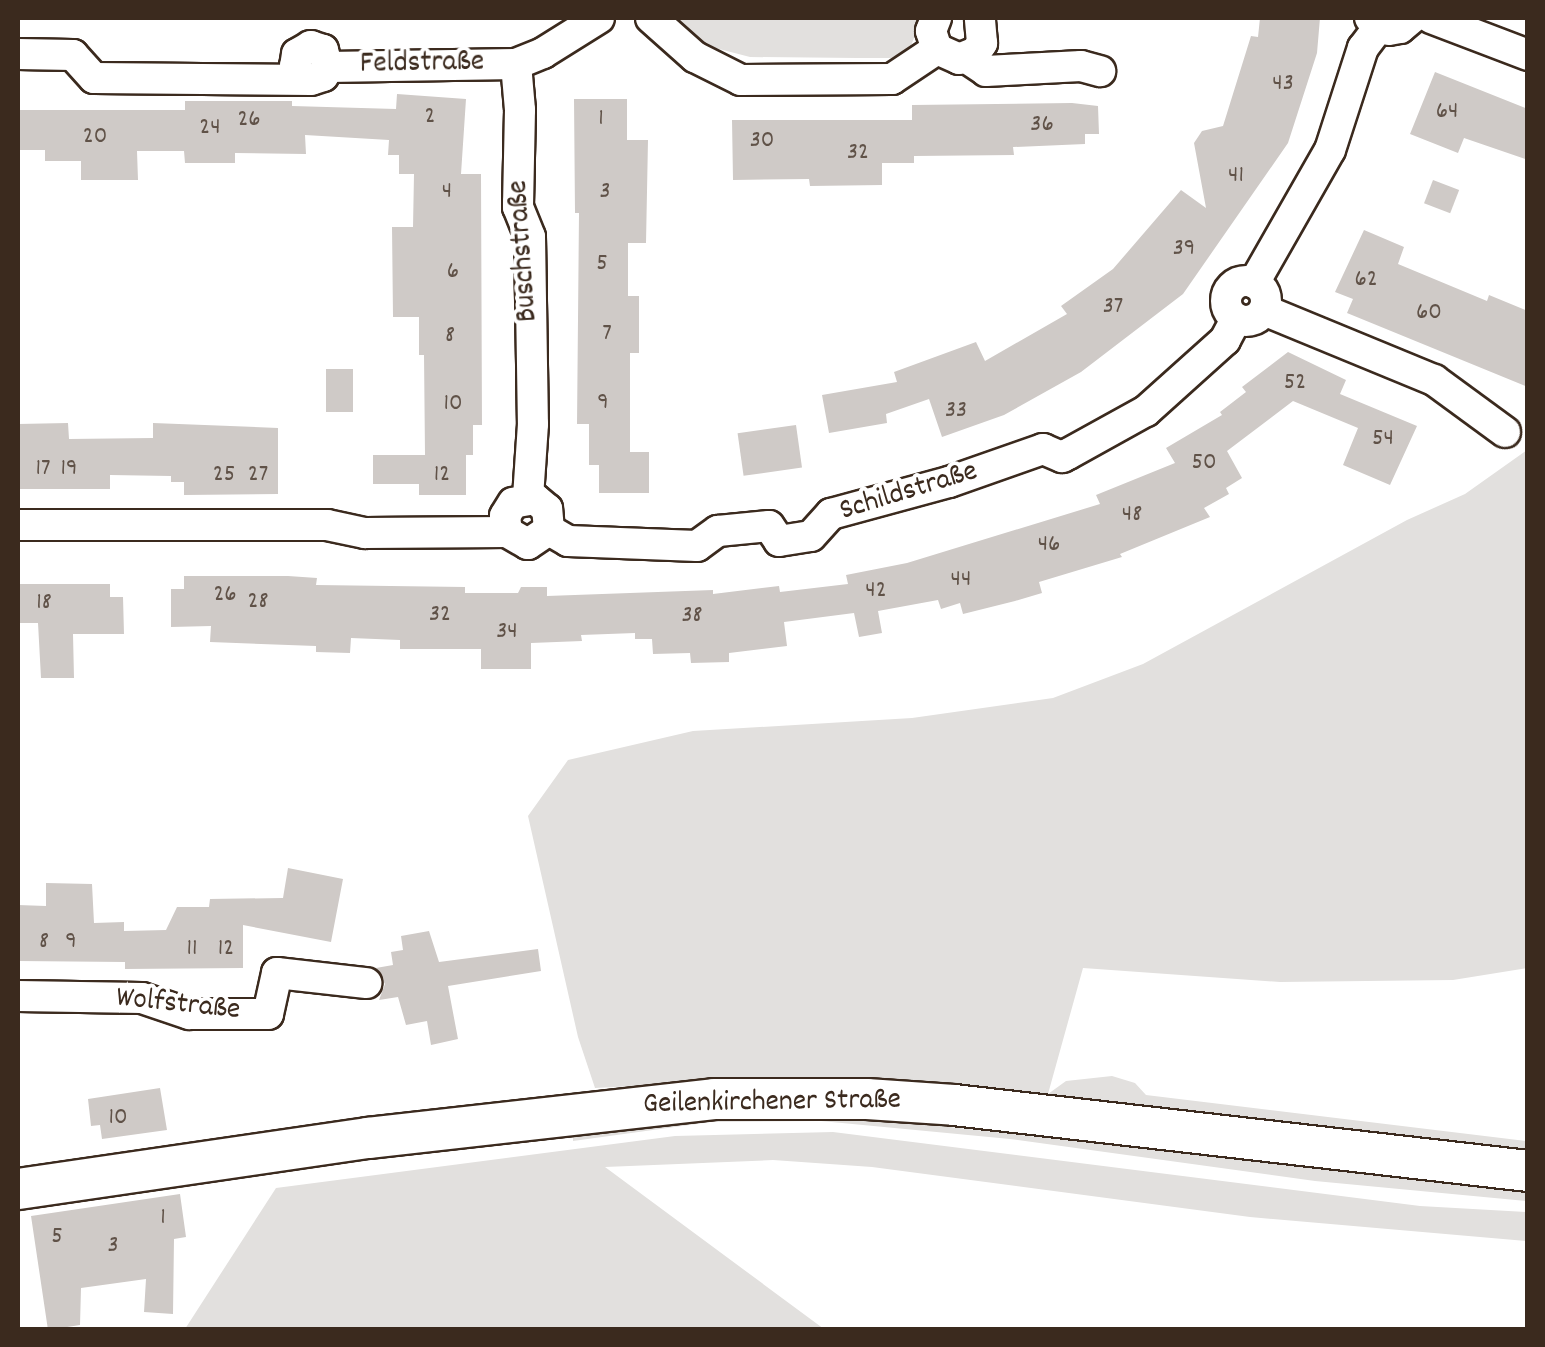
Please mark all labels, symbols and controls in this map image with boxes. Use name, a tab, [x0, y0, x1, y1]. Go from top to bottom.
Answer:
street label: Feldstraße	[360, 46, 484, 84]
house number: 43	[1272, 69, 1294, 99]
house number: 64	[1436, 97, 1458, 127]
house number: 2	[425, 102, 435, 132]
house number: 1	[598, 104, 604, 134]
house number: 26	[237, 105, 261, 135]
house number: 36	[1030, 110, 1054, 140]
house number: 24	[199, 113, 221, 143]
house number: 20	[83, 122, 107, 152]
house number: 30	[750, 126, 774, 156]
house number: 32	[847, 138, 869, 168]
house number: 41	[1228, 161, 1244, 191]
house number: 4	[442, 177, 452, 207]
house number: 3	[599, 177, 611, 207]
street label: Buschstraße	[502, 179, 548, 323]
house number: 39	[1173, 234, 1195, 264]
house number: 5	[596, 249, 608, 279]
house number: 6	[447, 257, 459, 287]
house number: 62	[1354, 265, 1378, 295]
house number: 37	[1103, 292, 1123, 322]
house number: 60	[1416, 298, 1442, 328]
house number: 7	[602, 319, 612, 349]
house number: 8	[445, 321, 455, 351]
house number: 52	[1284, 368, 1306, 398]
house number: 9	[597, 388, 609, 418]
house number: 10	[443, 389, 463, 419]
house number: 33	[945, 396, 967, 426]
house number: 54	[1372, 424, 1394, 454]
house number: 50	[1191, 448, 1217, 478]
house number: 17	[35, 454, 51, 484]
house number: 19	[61, 454, 77, 484]
street label: Schildstraße	[836, 455, 982, 531]
house number: 25	[213, 460, 235, 490]
house number: 27	[248, 460, 268, 490]
house number: 12	[434, 460, 450, 490]
house number: 48	[1122, 500, 1142, 530]
house number: 46	[1038, 530, 1060, 560]
house number: 44	[951, 565, 971, 595]
house number: 42	[865, 576, 887, 606]
house number: 26	[213, 580, 237, 610]
house number: 28	[248, 587, 268, 617]
house number: 18	[36, 588, 52, 618]
house number: 32	[429, 600, 451, 630]
house number: 38	[681, 601, 703, 631]
house number: 34	[496, 617, 518, 647]
house number: 8	[39, 927, 49, 957]
house number: 9	[65, 927, 77, 957]
house number: 11	[187, 934, 197, 964]
house number: 12	[218, 934, 234, 964]
street label: Wolfstraße	[114, 982, 242, 1030]
street label: Geilenkirchener Straße	[643, 1084, 901, 1124]
house number: 10	[108, 1103, 128, 1133]
house number: 1	[160, 1203, 166, 1233]
house number: 5	[51, 1222, 63, 1252]
house number: 3	[107, 1231, 119, 1261]

